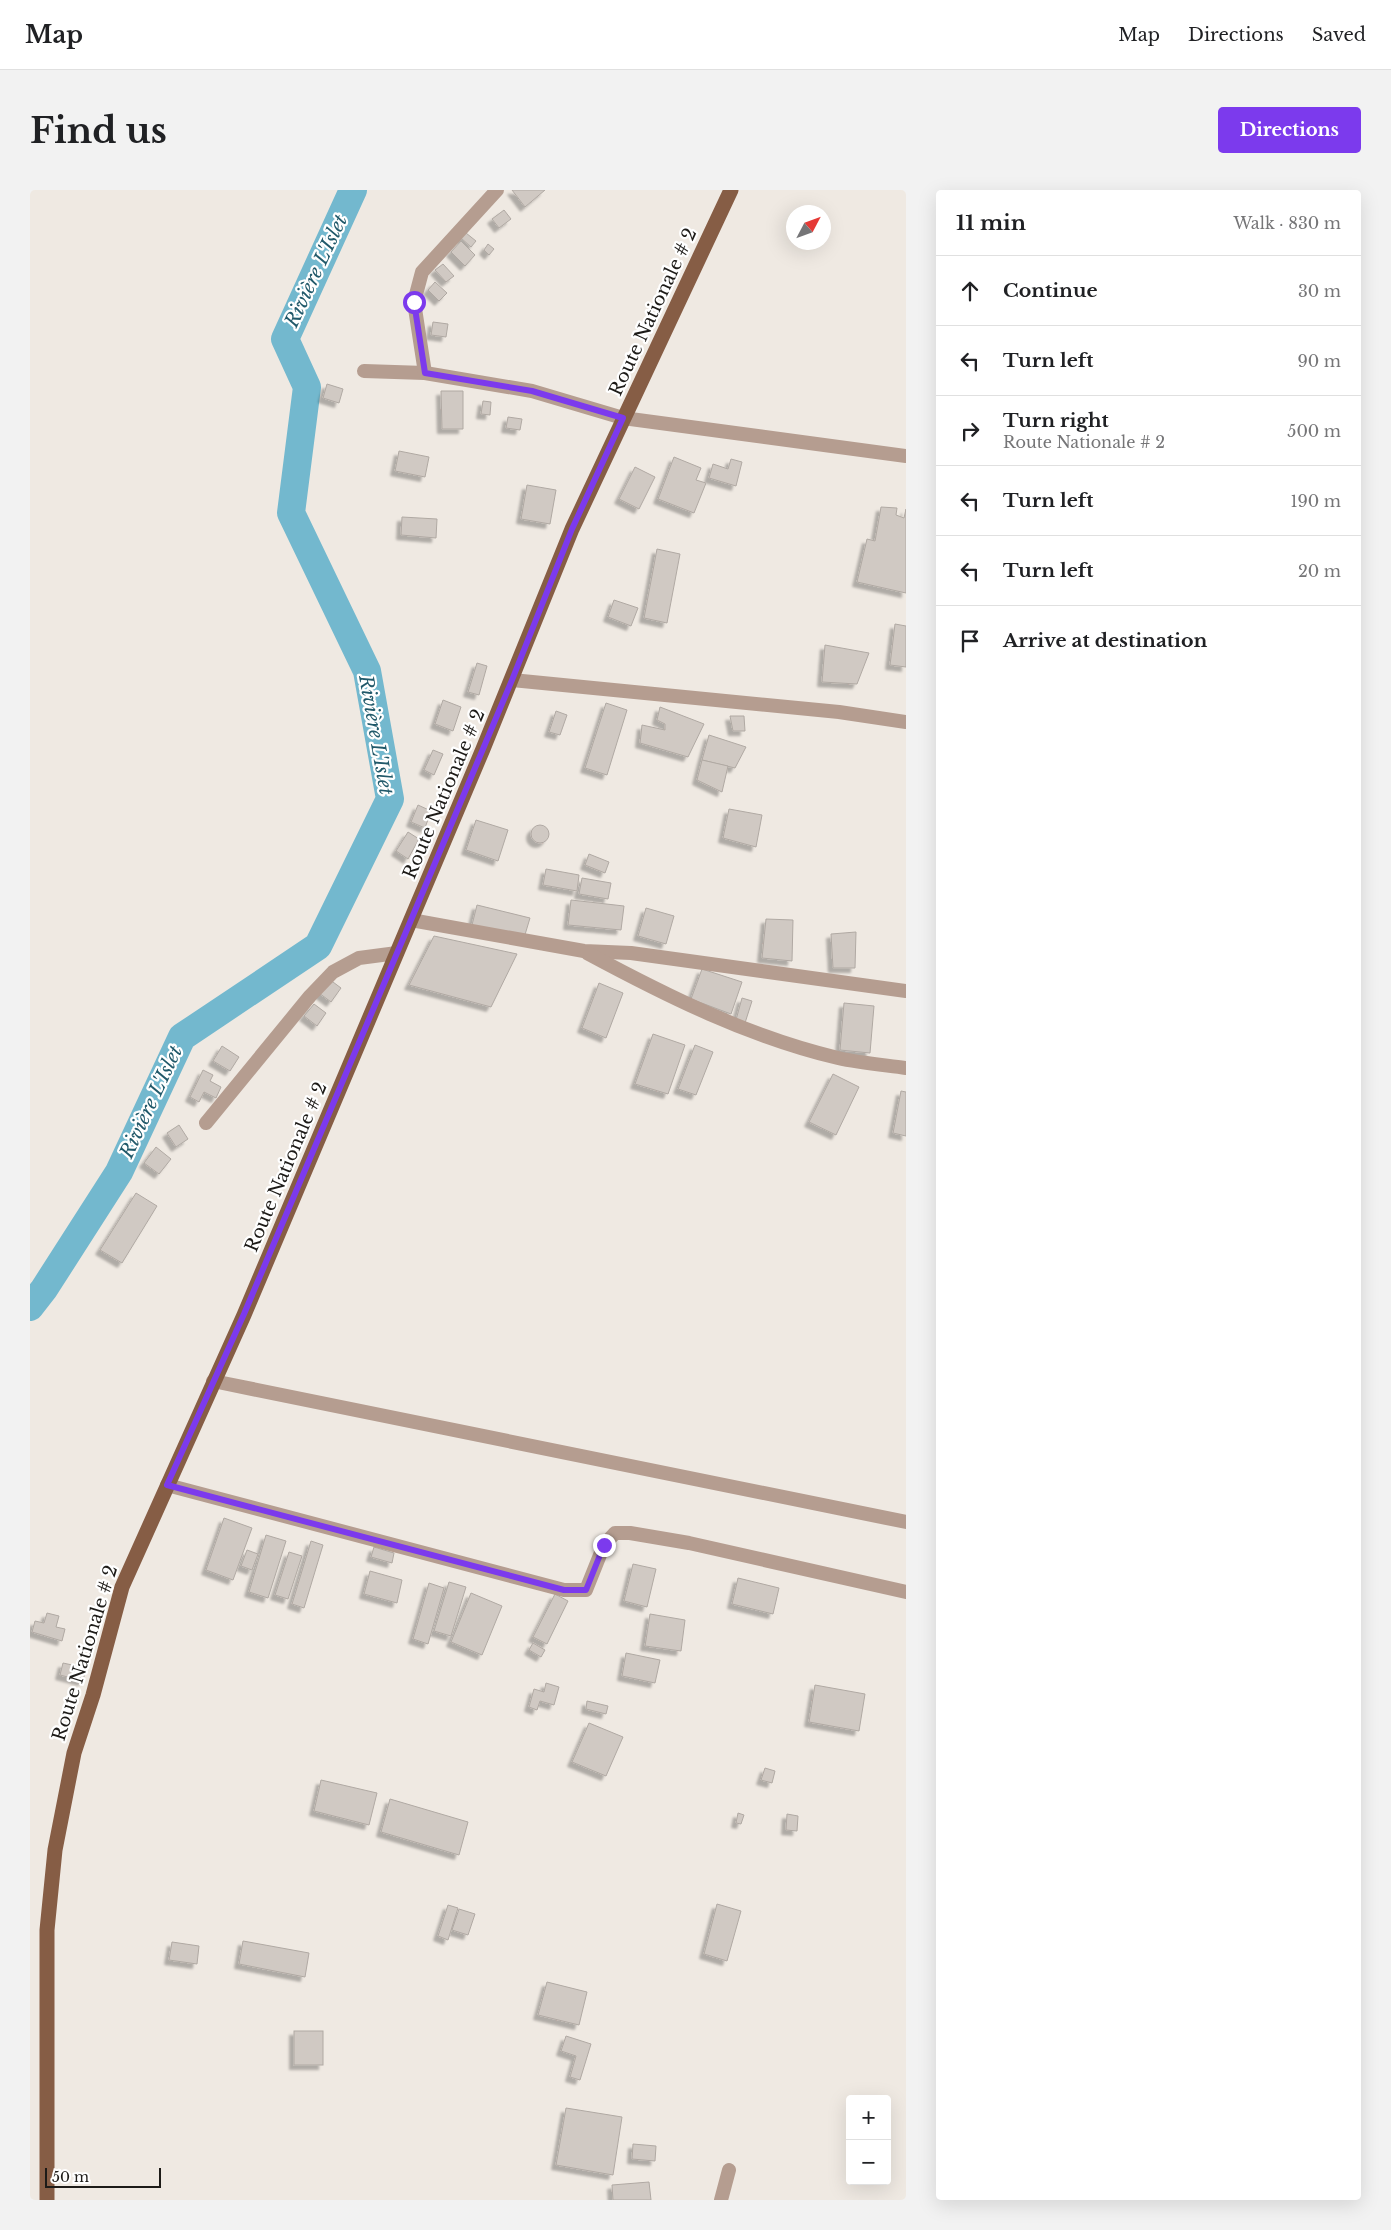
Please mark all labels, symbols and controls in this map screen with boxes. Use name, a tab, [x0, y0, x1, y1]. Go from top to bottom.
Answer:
text: Map	[25, 20, 83, 49]
text: Map	[1118, 24, 1160, 46]
text: Directions	[1188, 24, 1284, 46]
text: Saved	[1312, 24, 1366, 46]
button: Directions	[1218, 107, 1361, 153]
text: Find us	[30, 109, 167, 152]
north arrow	[786, 205, 831, 250]
text: 11 min	[956, 210, 1026, 236]
water label: Rivière L'Islet	[279, 211, 352, 332]
text: Walk · 830 m	[1233, 213, 1341, 233]
street label: Route Nationale # 2	[605, 225, 701, 399]
icon: ahead	[956, 277, 984, 305]
text: Continue	[1003, 279, 1098, 302]
text: 30 m	[1298, 281, 1341, 301]
route start	[403, 291, 426, 314]
icon: left	[956, 347, 984, 375]
text: Turn left	[1003, 349, 1094, 372]
text: 90 m	[1298, 351, 1341, 371]
text: Turn right	[1003, 409, 1109, 432]
icon: right	[956, 417, 984, 445]
text: 500 m	[1287, 421, 1341, 441]
text: Route Nationale # 2	[1003, 432, 1165, 452]
icon: left	[956, 487, 984, 515]
text: Turn left	[1003, 489, 1094, 512]
text: 190 m	[1290, 491, 1341, 511]
icon: left	[956, 557, 984, 585]
text: Turn left	[1003, 559, 1094, 582]
text: 20 m	[1298, 561, 1341, 581]
icon: arrive	[956, 627, 984, 655]
text: Arrive at destination	[1003, 629, 1207, 652]
water label: Rivière L'Islet	[354, 672, 398, 797]
street label: Route Nationale # 2	[398, 706, 490, 882]
water label: Rivière L'Islet	[114, 1042, 187, 1163]
street label: Route Nationale # 2	[240, 1079, 332, 1255]
route end	[593, 1534, 616, 1557]
street label: Route Nationale # 2	[48, 1563, 122, 1743]
map controls	[846, 2095, 891, 2185]
button: +	[846, 2095, 891, 2140]
button: −	[846, 2140, 891, 2185]
scale bar	[45, 2165, 161, 2188]
text: 50 m	[52, 2168, 89, 2186]

